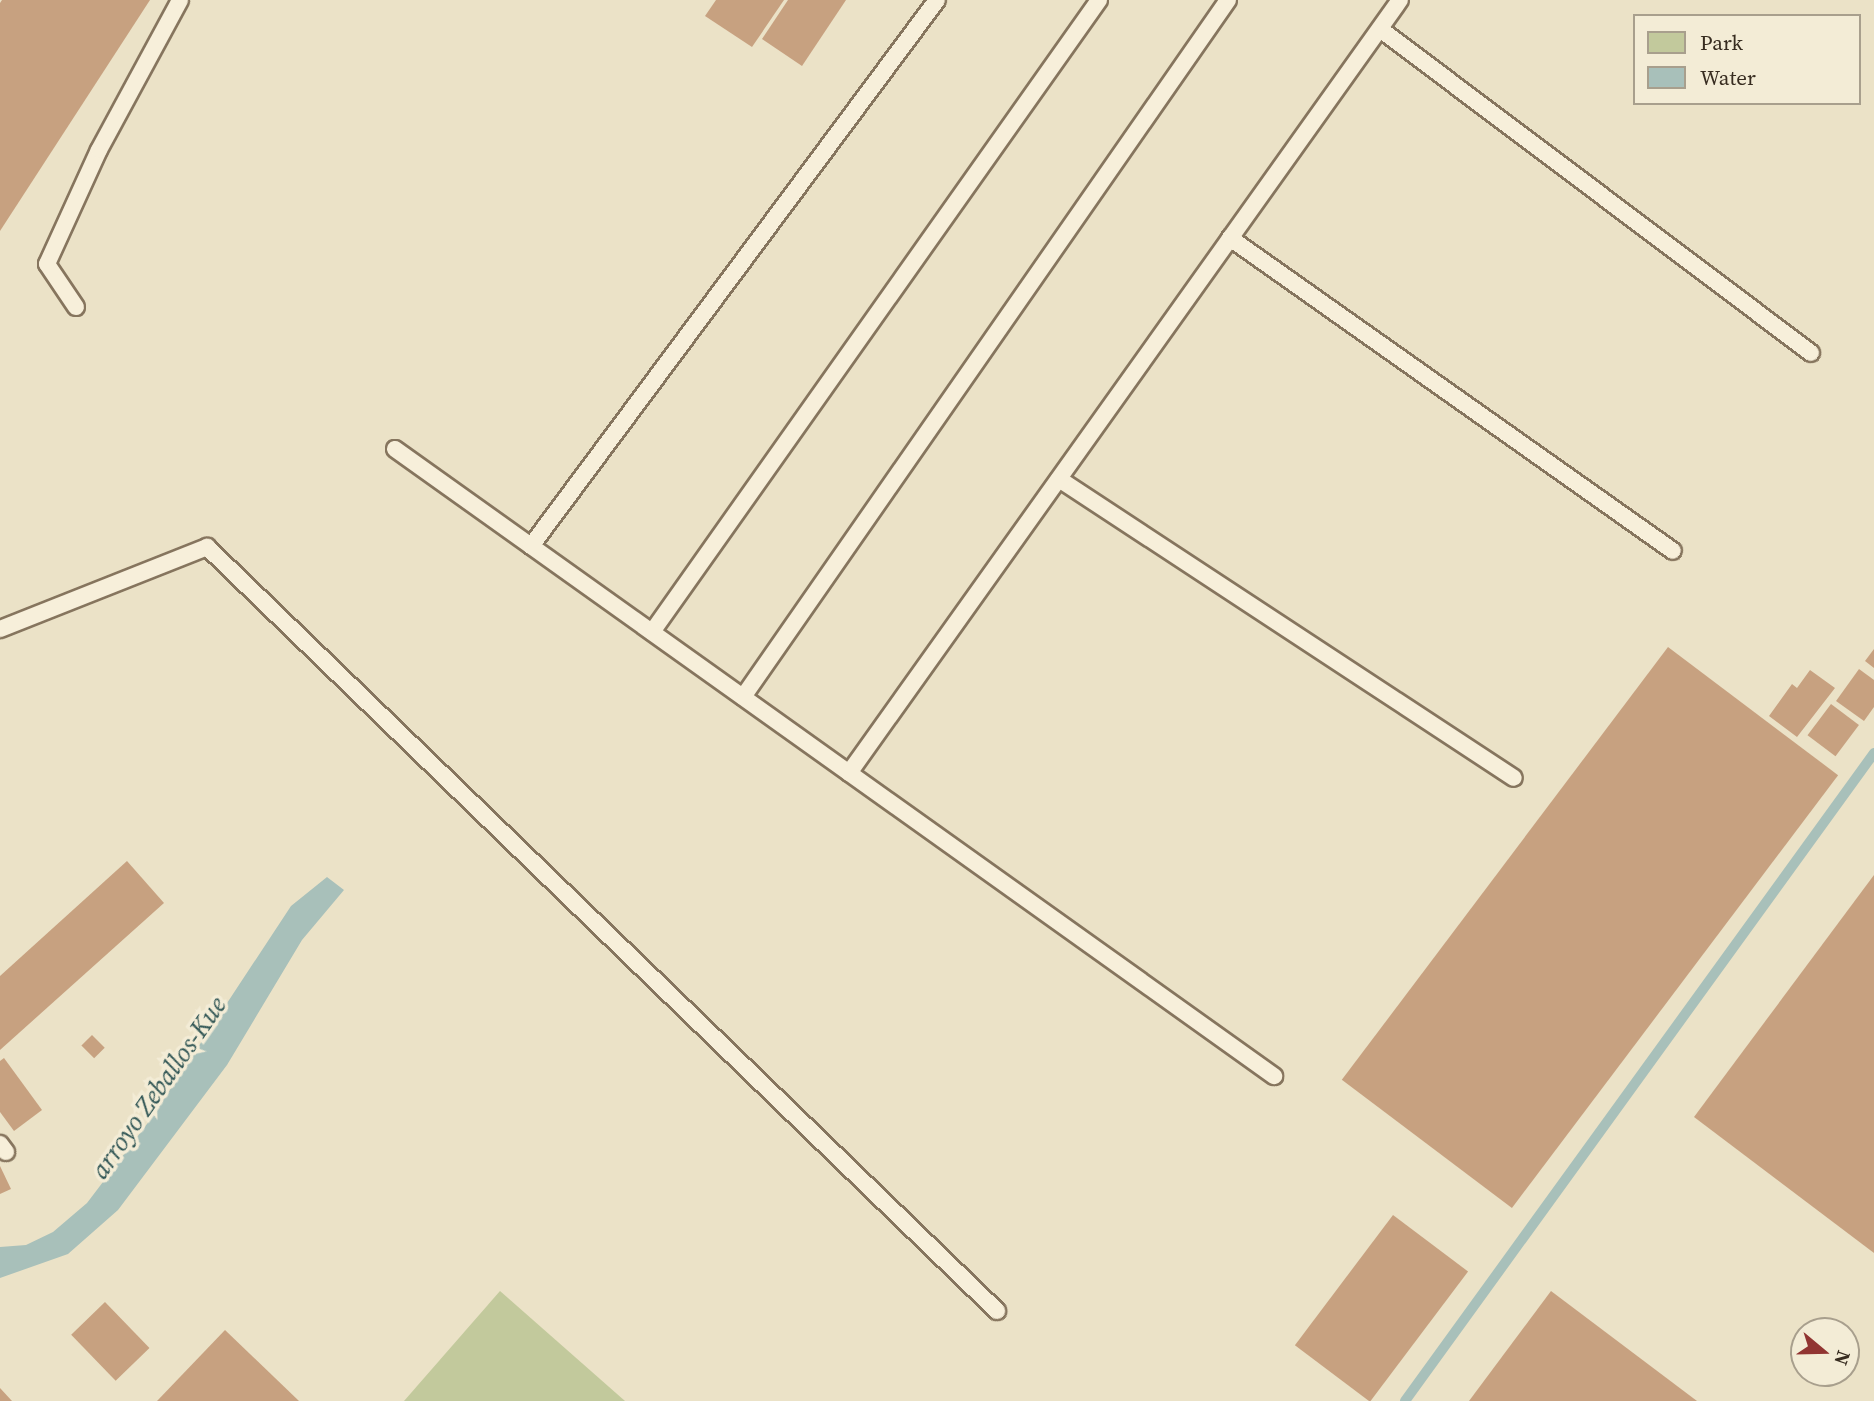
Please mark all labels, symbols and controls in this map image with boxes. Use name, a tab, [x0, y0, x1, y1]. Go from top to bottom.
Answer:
legend	[1632, 14, 1860, 105]
text: Park	[1700, 28, 1743, 57]
text: Water	[1700, 63, 1756, 92]
water label: arroyo Zeballos-Kue	[85, 991, 233, 1185]
north arrow	[1790, 1317, 1860, 1387]
text: N	[1828, 1347, 1858, 1369]

